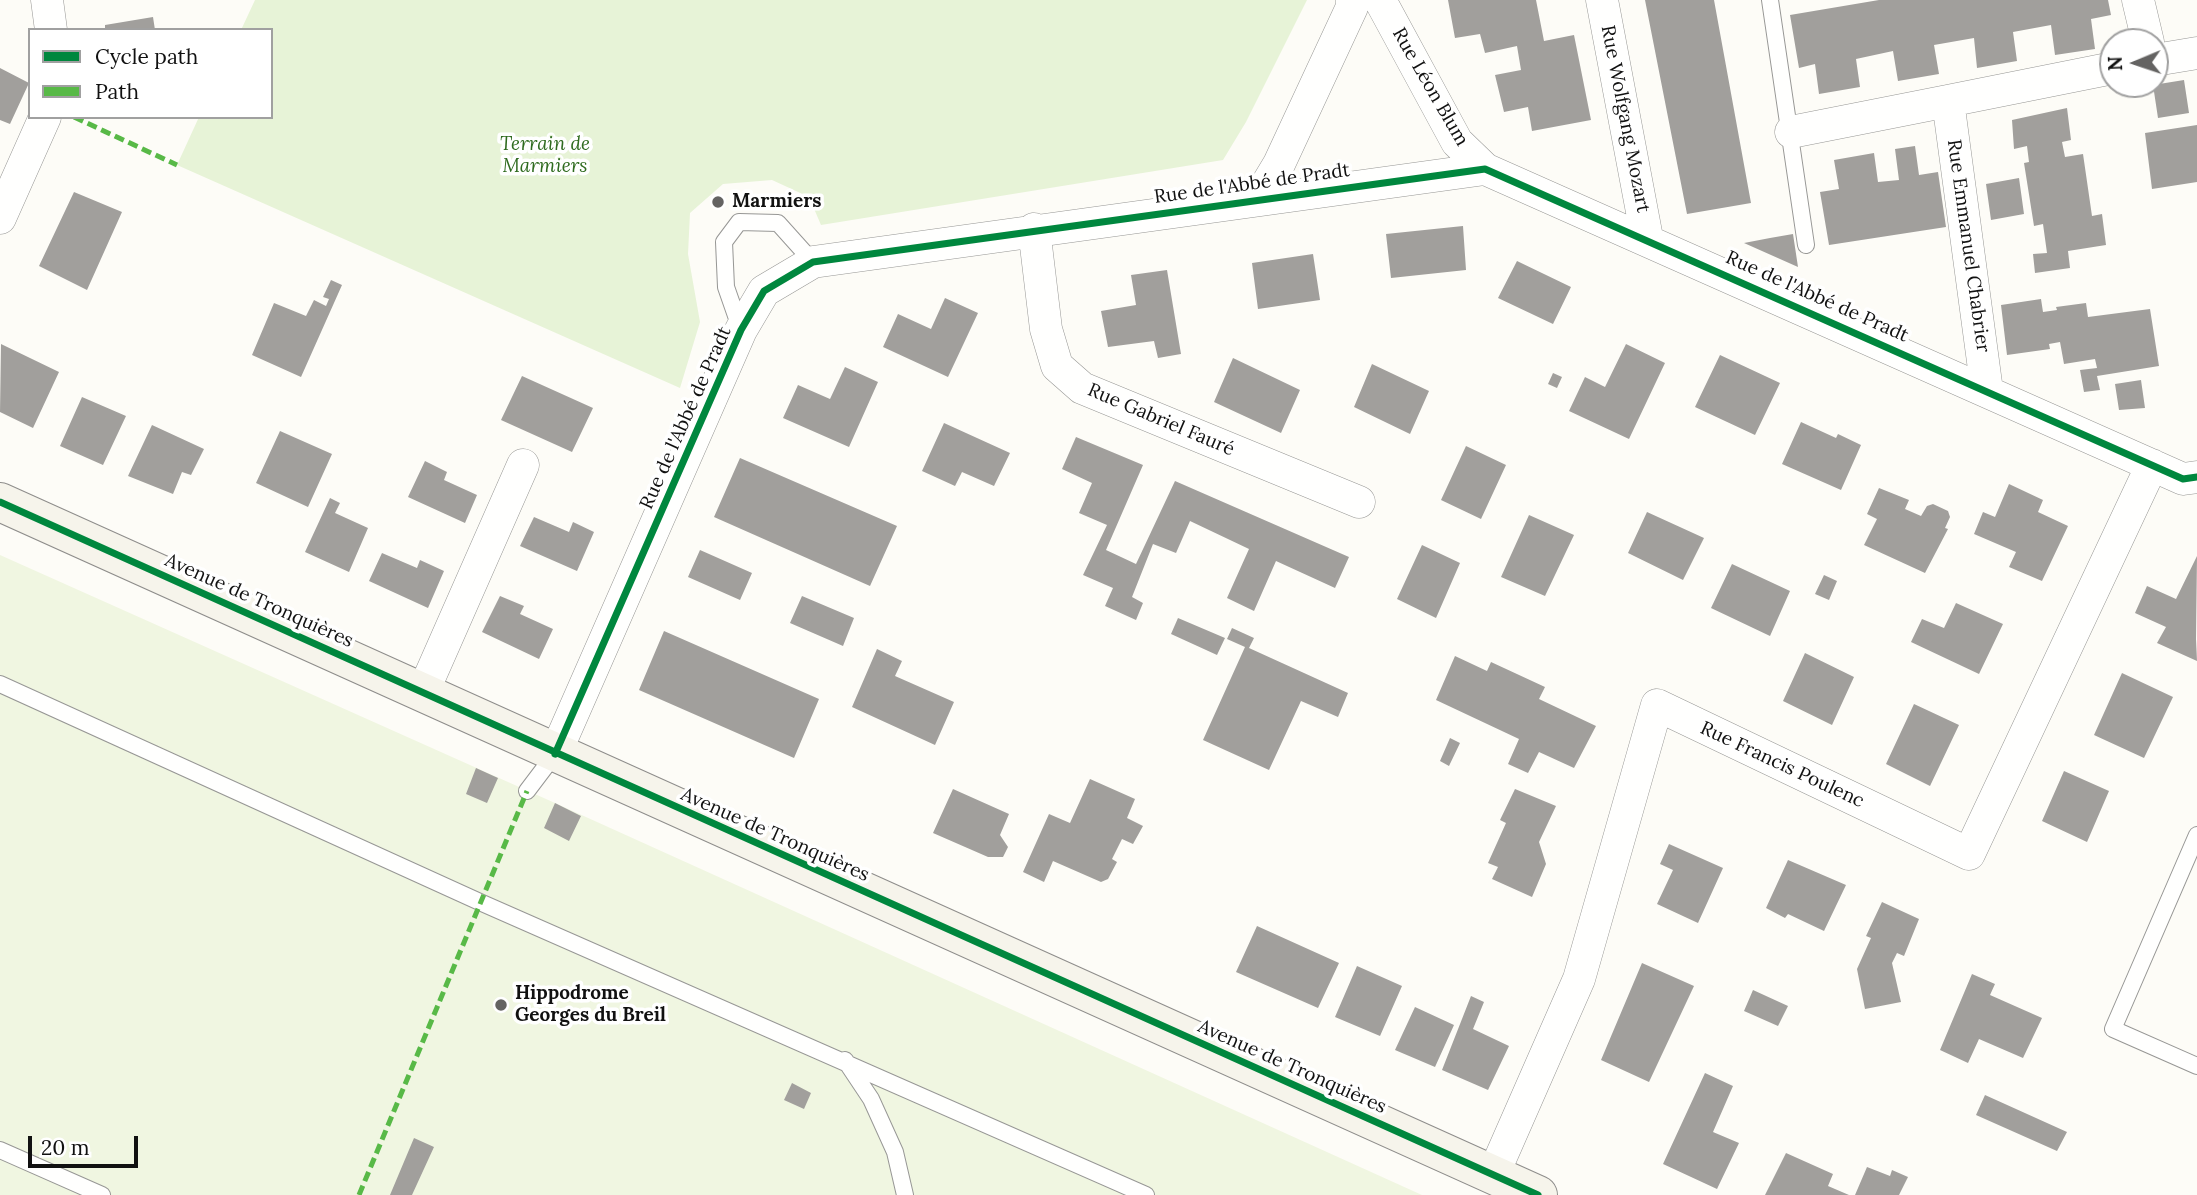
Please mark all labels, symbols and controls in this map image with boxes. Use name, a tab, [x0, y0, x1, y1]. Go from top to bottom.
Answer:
street label: Rue Wolfgang Mozart	[1596, 23, 1654, 215]
street label: Rue Léon Blum	[1387, 24, 1473, 150]
legend	[28, 28, 273, 119]
north arrow	[2099, 28, 2169, 98]
text: Cycle path	[95, 43, 198, 70]
text: N	[2103, 56, 2127, 71]
text: Path	[95, 78, 139, 105]
park label: Terrain de Marmiers	[500, 134, 590, 178]
street label: Rue Emmanuel Chabrier	[1942, 138, 1994, 354]
street label: Rue de l'Abbé de Pradt	[1153, 159, 1351, 209]
place label: Marmiers	[732, 191, 822, 213]
marker: Marmiers	[710, 194, 726, 210]
street label: Rue de l'Abbé de Pradt	[1722, 246, 1912, 348]
street label: Rue de l'Abbé de Pradt	[635, 323, 737, 513]
street label: Rue Gabriel Fauré	[1084, 379, 1238, 461]
street label: Avenue de Tronquières	[161, 549, 357, 653]
street label: Rue Francis Poulenc	[1696, 717, 1868, 813]
street label: Avenue de Tronquières	[677, 783, 873, 887]
place label: Hippodrome Georges du Breil	[515, 983, 666, 1027]
marker: Hippodrome Georges du Breil	[493, 997, 509, 1013]
street label: Avenue de Tronquières	[1194, 1015, 1390, 1119]
scale bar	[32, 1122, 142, 1166]
text: 20 m	[41, 1134, 90, 1161]

